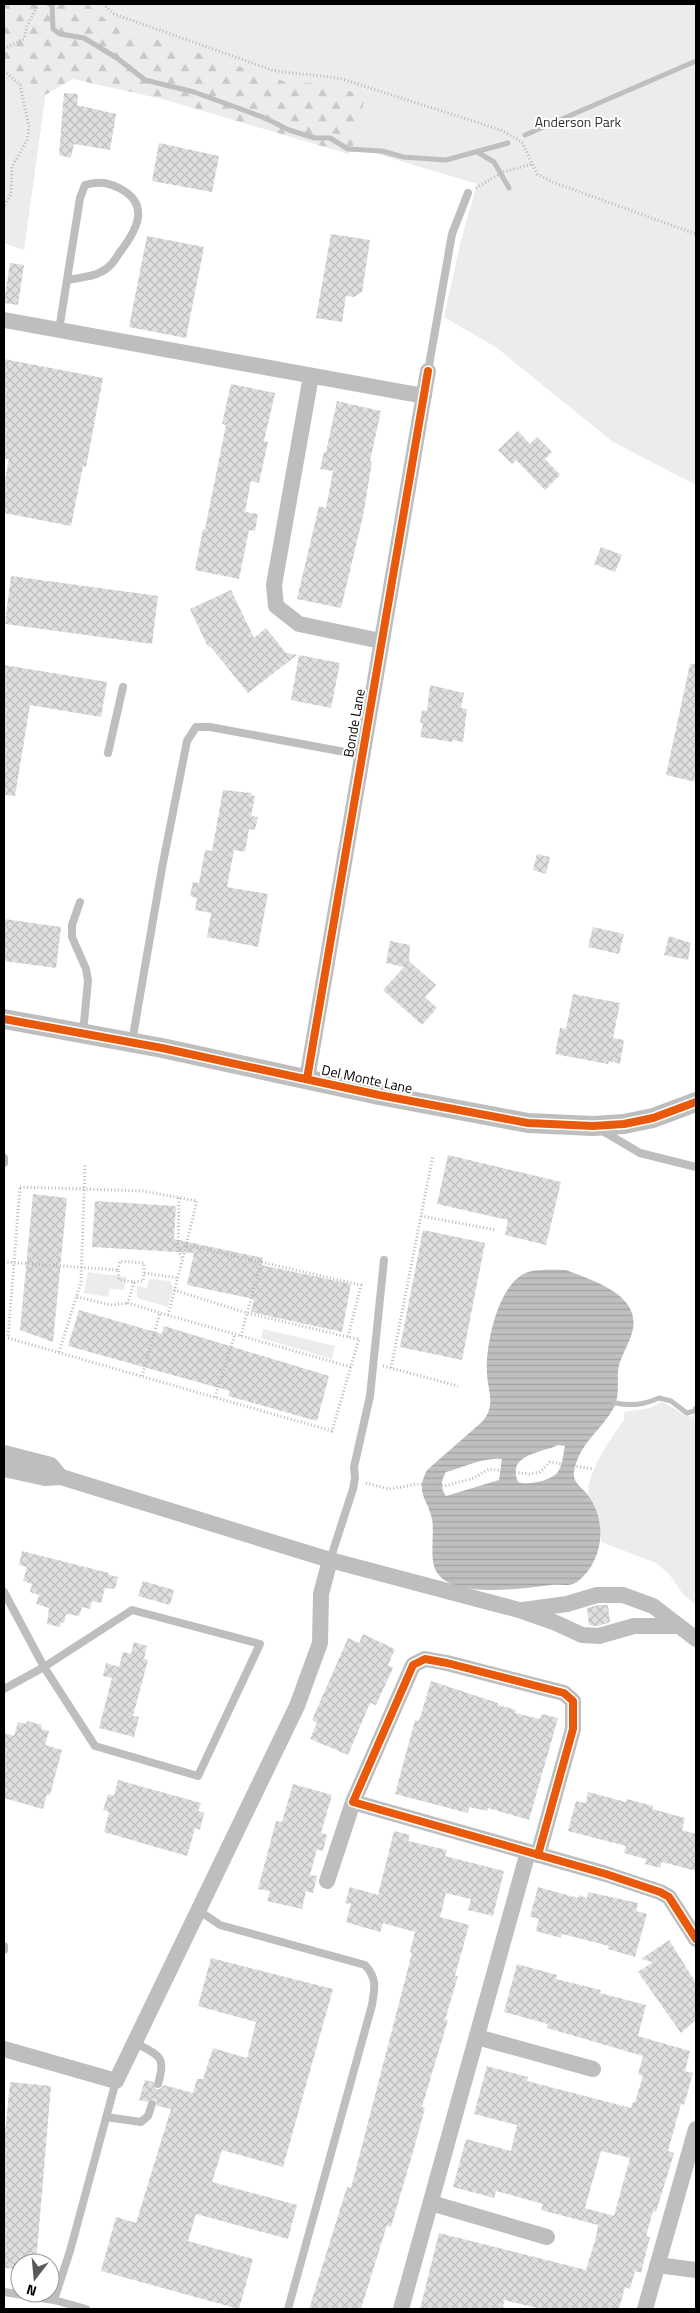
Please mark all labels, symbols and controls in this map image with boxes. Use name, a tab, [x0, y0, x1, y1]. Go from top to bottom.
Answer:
park label: Anderson Park	[535, 111, 622, 132]
street label: Bonde Lane	[337, 687, 370, 759]
street label: Del Monte Lane	[320, 1059, 414, 1098]
north arrow	[10, 2253, 60, 2303]
text: N	[24, 2280, 39, 2302]

